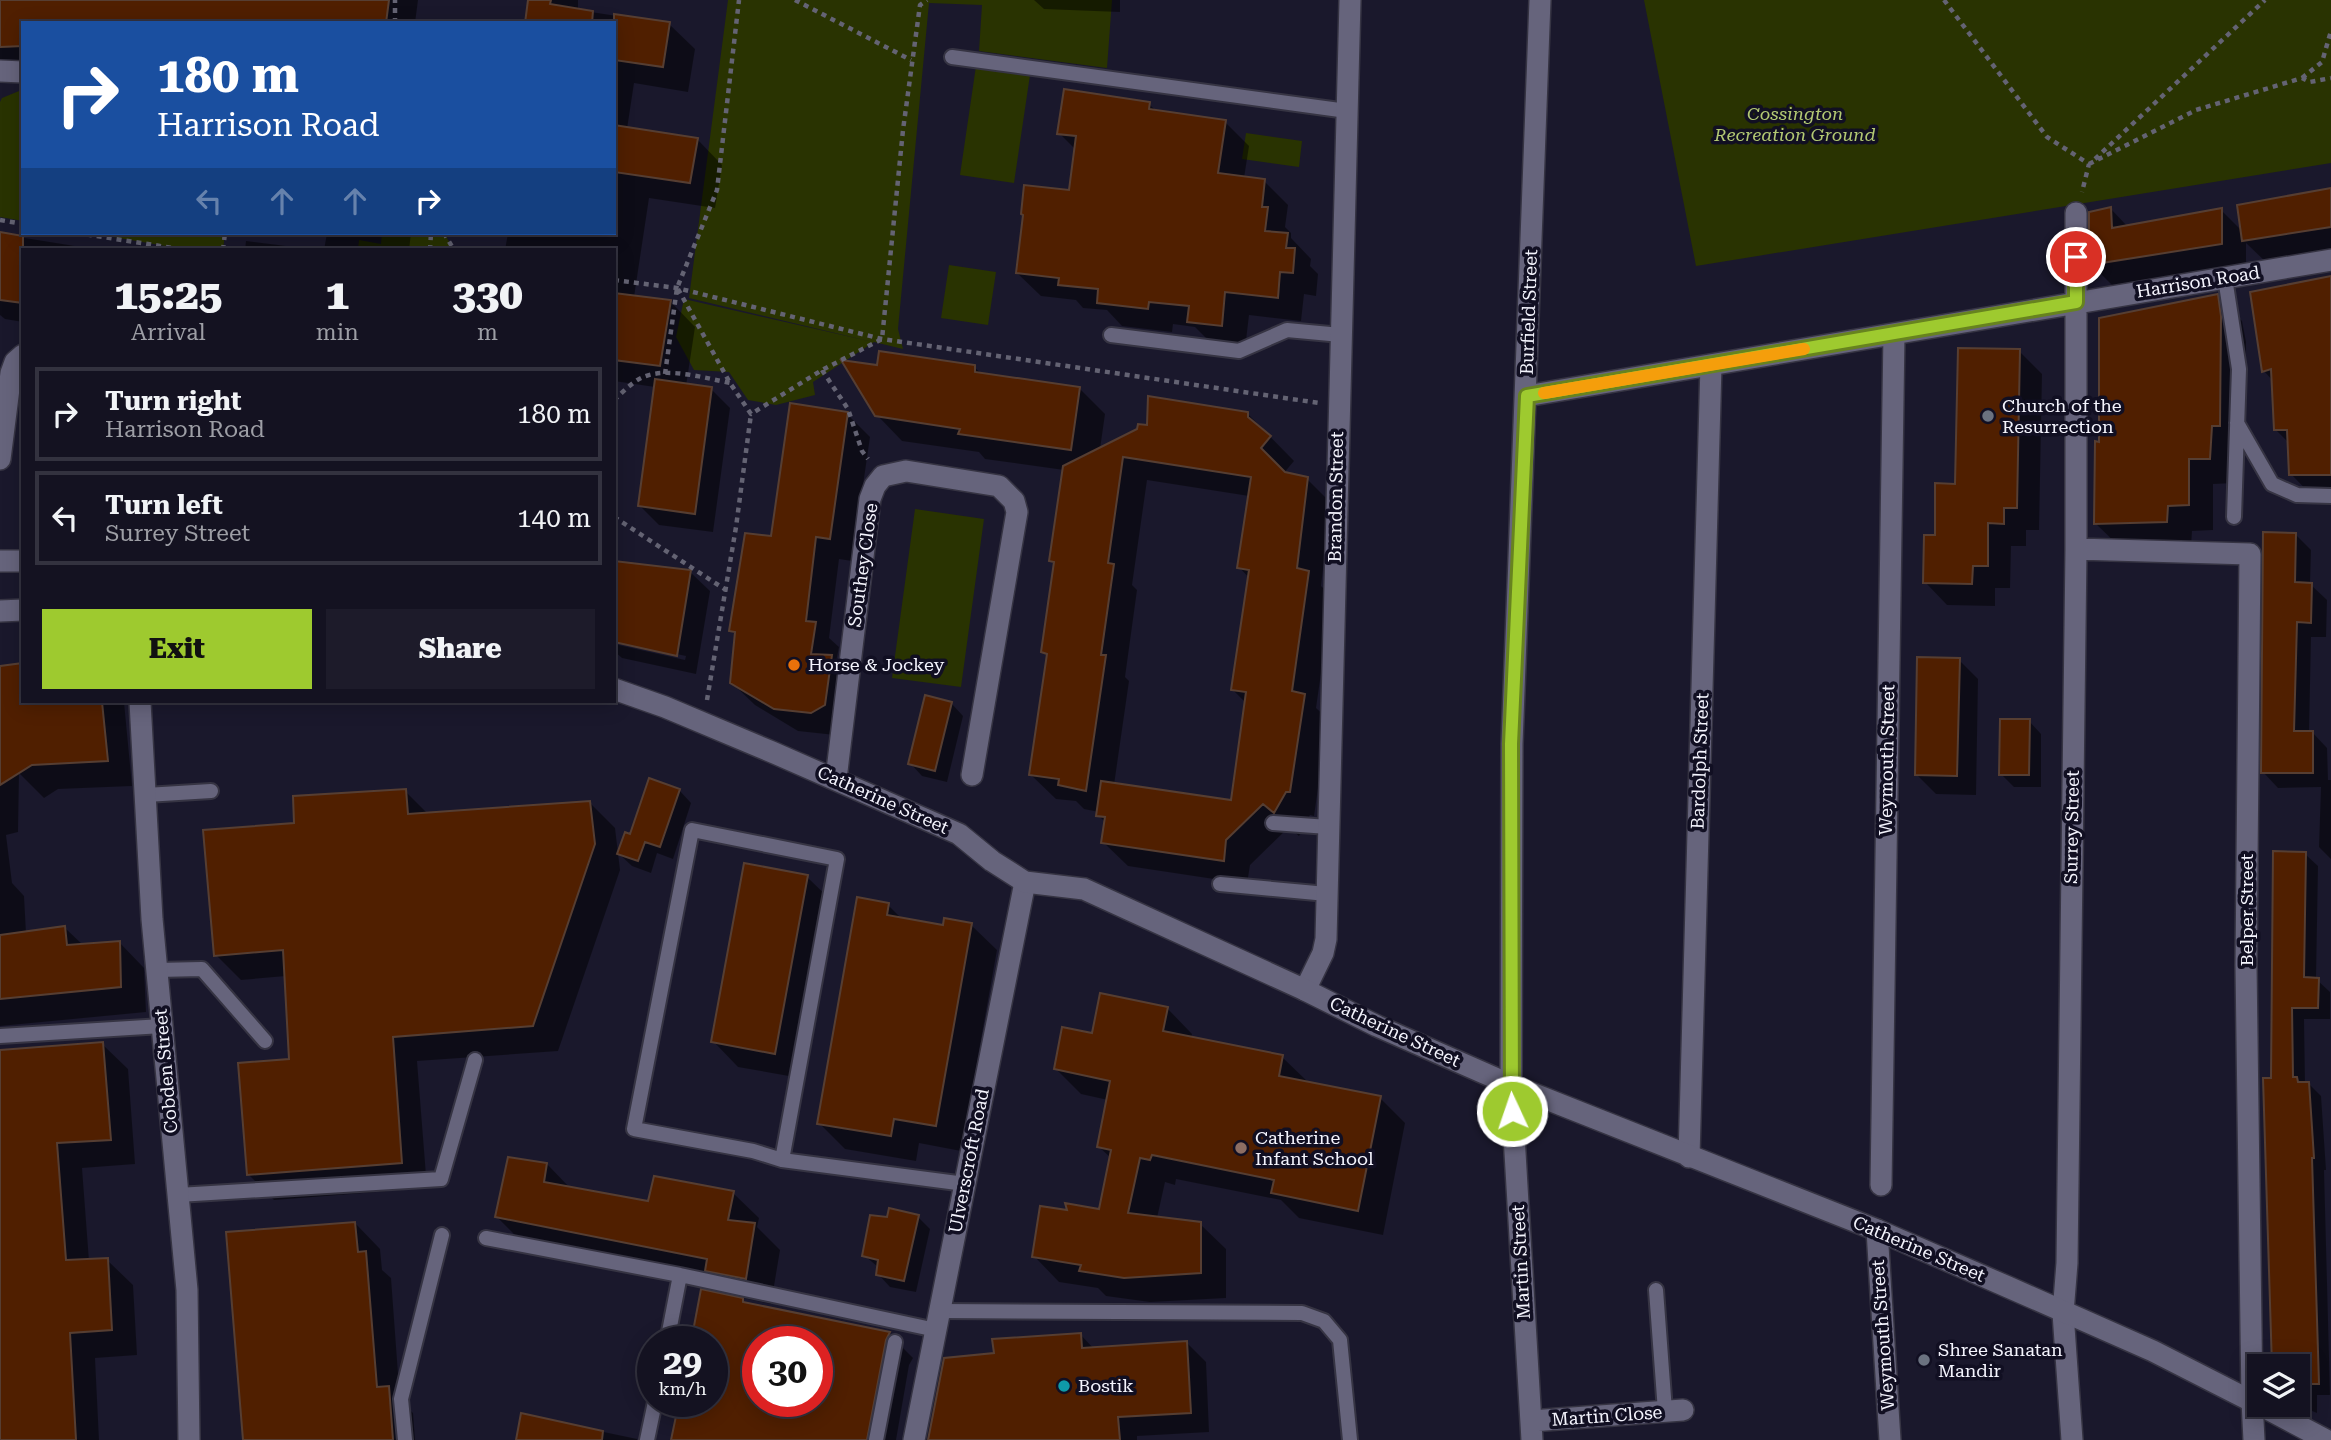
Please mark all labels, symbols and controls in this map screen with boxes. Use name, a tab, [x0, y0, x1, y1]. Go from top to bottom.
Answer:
text: 180 m	[157, 47, 299, 104]
icon: right	[42, 49, 133, 140]
park label: Cossington Recreation Ground	[1713, 103, 1876, 145]
text: Harrison Road	[157, 106, 379, 144]
icon: left	[190, 182, 228, 220]
icon: ahead	[263, 182, 301, 220]
icon: ahead	[336, 182, 374, 220]
icon: right	[409, 182, 447, 220]
pin	[2046, 227, 2106, 287]
icon: arrive	[2057, 238, 2095, 276]
street label: Burfield Street	[1516, 249, 1541, 375]
street label: Harrison Road	[2134, 261, 2262, 302]
text: 15:25	[114, 270, 222, 319]
text: 1	[325, 270, 349, 319]
text: 330	[452, 270, 523, 319]
text: Arrival	[131, 319, 206, 346]
text: min	[316, 319, 359, 346]
text: m	[477, 319, 498, 346]
text: Turn right	[105, 386, 241, 416]
icon: right	[46, 395, 84, 433]
place label: Church of the Resurrection	[2002, 395, 2122, 437]
text: 180 m	[517, 399, 591, 429]
marker: Church of the Resurrection	[1980, 408, 1996, 424]
text: Harrison Road	[105, 416, 265, 443]
street label: Brandon Street	[1324, 431, 1347, 563]
text: Turn left	[105, 490, 223, 520]
icon: left	[46, 499, 84, 537]
street label: Southey Close	[843, 502, 882, 628]
text: 140 m	[517, 503, 591, 533]
text: Surrey Street	[105, 520, 250, 547]
button: Exit	[42, 609, 312, 689]
button: Share	[326, 609, 595, 689]
place label: Horse & Jockey	[808, 654, 945, 675]
marker: Horse & Jockey	[786, 657, 802, 673]
street label: Weymouth Street	[1875, 684, 1898, 836]
street label: Bardolph Street	[1687, 692, 1712, 830]
street label: Catherine Street	[814, 761, 952, 838]
street label: Surrey Street	[2060, 770, 2083, 884]
street label: Belper Street	[2236, 853, 2257, 966]
street label: Catherine Street	[1327, 992, 1464, 1071]
street label: Cobden Street	[150, 1008, 181, 1134]
position arrow	[1475, 1074, 1549, 1148]
street label: Ulverscroft Road	[944, 1086, 993, 1235]
place label: Catherine Infant School	[1255, 1127, 1374, 1169]
marker: Catherine Infant School	[1233, 1140, 1249, 1156]
street label: Martin Street	[1507, 1204, 1534, 1320]
street label: Catherine Street	[1850, 1211, 1989, 1286]
street label: Weymouth Street	[1867, 1259, 1898, 1411]
speed limit sign: 30	[742, 1326, 833, 1417]
place label: Shree Sanatan Mandir	[1938, 1339, 2063, 1381]
text: 29	[663, 1342, 702, 1383]
marker: Shree Sanatan Mandir	[1916, 1352, 1932, 1368]
map controls	[2247, 1354, 2310, 1417]
button: layers	[2247, 1354, 2310, 1417]
place label: Bostik	[1078, 1375, 1134, 1396]
text: km/h	[658, 1378, 707, 1399]
marker: Bostik	[1056, 1378, 1072, 1394]
street label: Martin Close	[1551, 1401, 1663, 1430]

